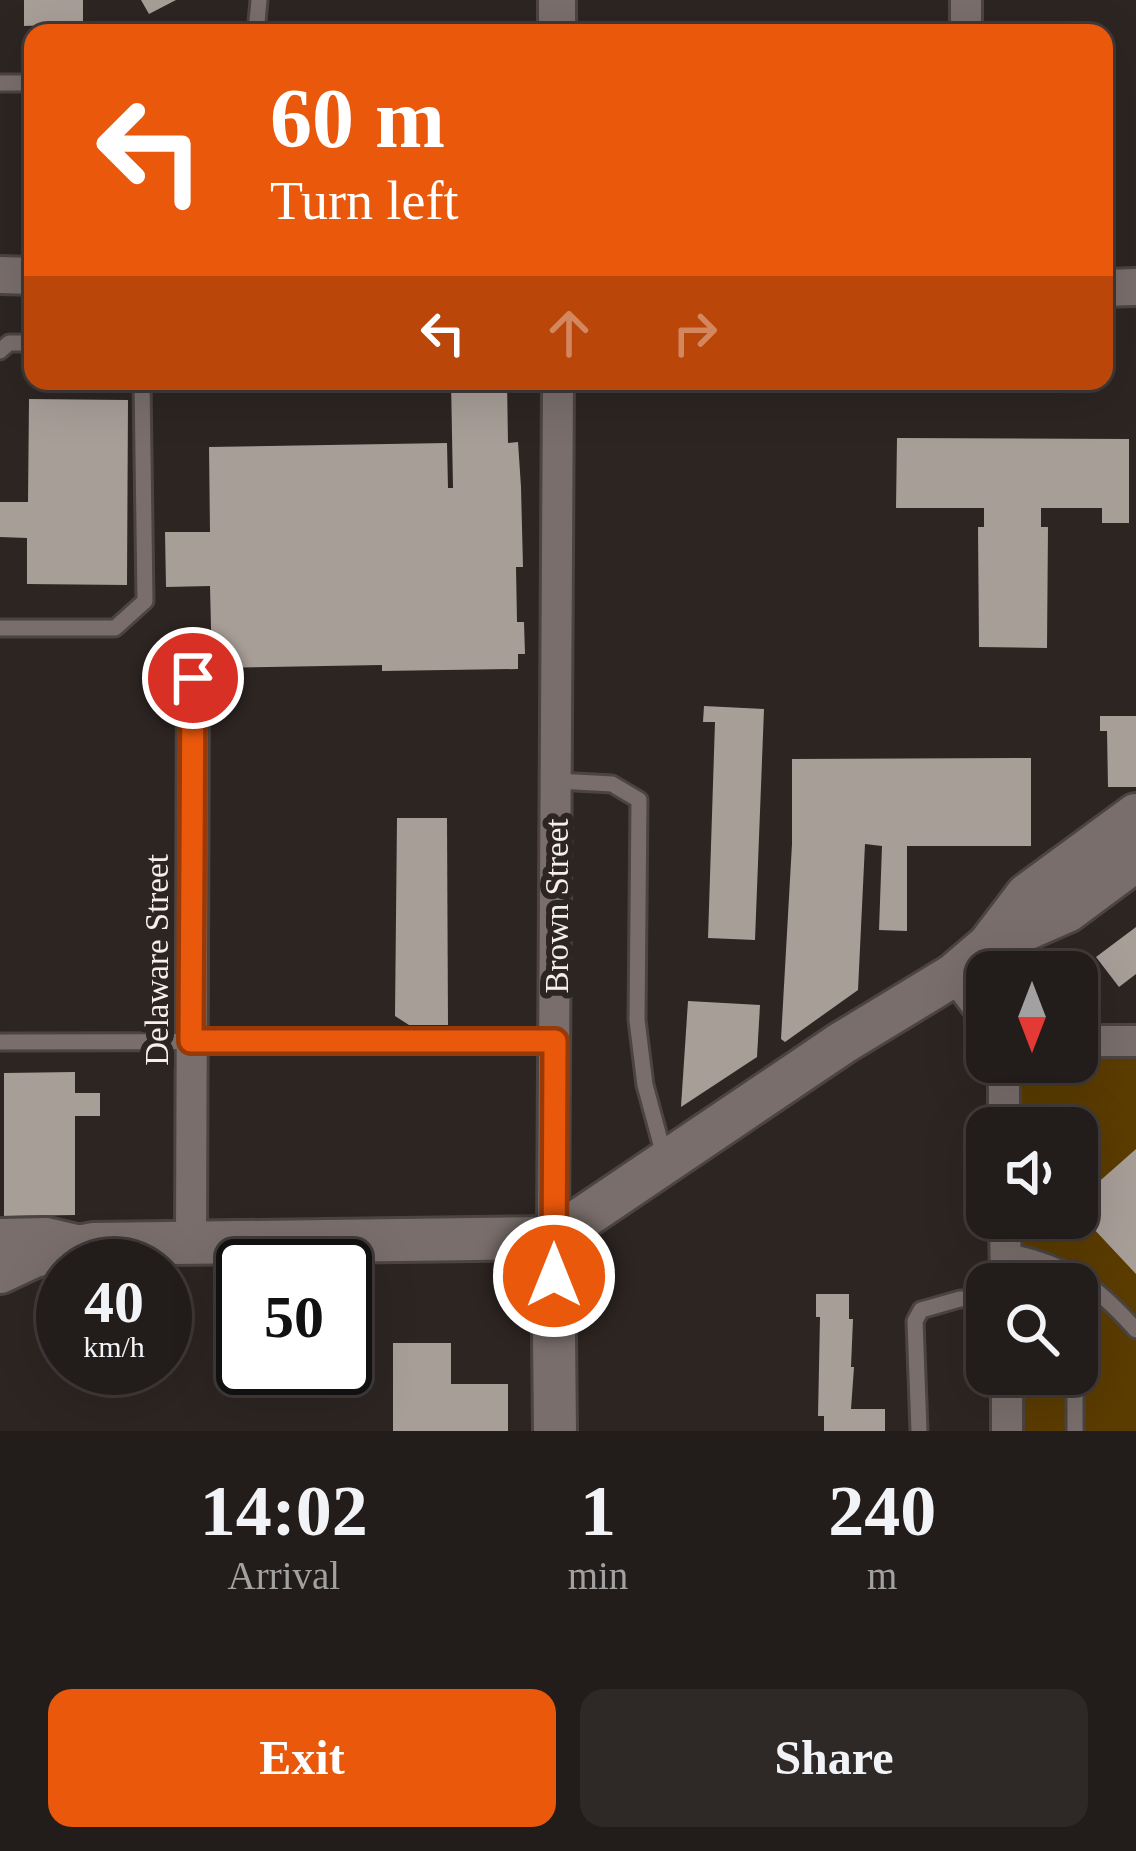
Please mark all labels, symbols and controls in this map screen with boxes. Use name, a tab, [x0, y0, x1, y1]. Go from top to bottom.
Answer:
icon: left	[72, 72, 228, 228]
text: 60 m	[270, 72, 445, 165]
text: Turn left	[270, 171, 459, 231]
icon: left	[410, 300, 476, 366]
icon: ahead	[536, 300, 602, 366]
icon: right	[662, 300, 728, 366]
pin	[142, 627, 244, 729]
icon: arrive	[160, 645, 226, 711]
street label: Brown Street	[539, 818, 575, 994]
street label: Delaware Street	[139, 854, 175, 1066]
north arrow	[966, 951, 1098, 1083]
map controls	[966, 951, 1098, 1395]
button: sound	[966, 1107, 1098, 1239]
position arrow	[491, 1213, 617, 1339]
speed limit sign: 50	[216, 1239, 372, 1395]
button: search	[966, 1263, 1098, 1395]
text: 40	[84, 1269, 144, 1335]
text: km/h	[83, 1330, 145, 1363]
text: 14:02	[200, 1471, 368, 1551]
text: 1	[580, 1471, 616, 1551]
text: 240	[828, 1471, 936, 1551]
text: Arrival	[228, 1554, 340, 1597]
text: min	[568, 1554, 628, 1597]
text: m	[867, 1554, 897, 1597]
button: Exit	[48, 1689, 556, 1827]
button: Share	[580, 1689, 1088, 1827]

